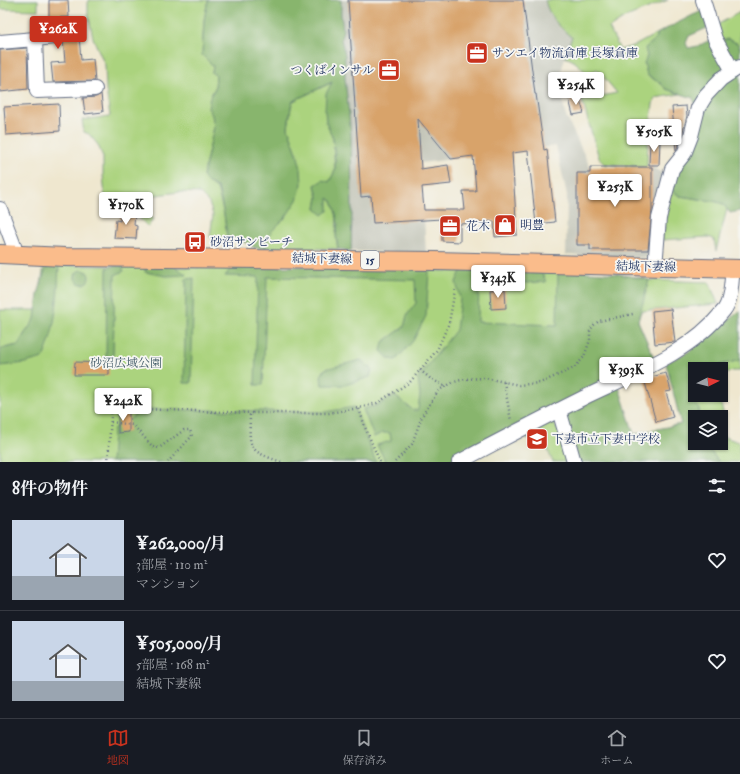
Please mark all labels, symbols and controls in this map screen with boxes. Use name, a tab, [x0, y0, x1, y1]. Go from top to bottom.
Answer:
pin: ¥262K	[30, 16, 86, 50]
text: ¥262K	[39, 21, 77, 37]
office icon: サンエイ物流倉庫 長塚倉庫	[464, 40, 490, 66]
place label: サンエイ物流倉庫 長塚倉庫	[492, 46, 638, 61]
office icon: つくばインサル	[376, 57, 402, 83]
place label: つくばインサル	[291, 63, 374, 78]
pin: ¥254K	[548, 72, 604, 106]
text: ¥254K	[557, 77, 595, 93]
pin: ¥505K	[626, 119, 682, 153]
text: ¥505K	[636, 124, 672, 140]
pin: ¥253K	[587, 174, 643, 208]
text: ¥253K	[597, 179, 633, 195]
pin: ¥170K	[98, 192, 154, 226]
text: ¥170K	[108, 197, 144, 213]
shop icon: 明豊	[492, 212, 518, 238]
office icon: 花木	[437, 213, 463, 239]
place label: 明豊	[520, 218, 544, 233]
place label: 花木	[466, 219, 490, 234]
bus stop icon: 砂沼サンビーチ	[182, 229, 208, 255]
place label: 砂沼サンビーチ	[210, 235, 293, 250]
street label: 結城下妻線	[292, 251, 352, 267]
road number: 15	[361, 251, 379, 269]
street label: 結城下妻線	[616, 259, 676, 275]
pin: ¥343K	[470, 265, 526, 299]
text: ¥343K	[480, 270, 516, 286]
park label: 砂沼広域公園	[90, 356, 162, 371]
pin: ¥393K	[598, 357, 654, 391]
text: ¥393K	[608, 362, 644, 378]
north arrow	[688, 362, 728, 402]
map controls	[688, 362, 728, 450]
pin: ¥242K	[95, 388, 151, 422]
text: ¥242K	[103, 393, 143, 409]
button: layers	[688, 410, 728, 450]
school or university icon: 下妻市立下妻中学校	[524, 426, 550, 452]
place label: 下妻市立下妻中学校	[552, 432, 660, 447]
icon: filters	[706, 475, 728, 497]
text: 8件の物件	[12, 478, 88, 499]
text: ¥262,000/月	[136, 533, 226, 554]
icon: home	[44, 536, 92, 584]
icon: heart	[706, 549, 728, 571]
text: 3部屋 · 110 m²	[136, 557, 207, 573]
text: マンション	[136, 576, 200, 592]
text: ¥505,000/月	[136, 633, 224, 654]
icon: home	[44, 637, 92, 685]
icon: heart	[706, 650, 728, 672]
text: 5部屋 · 168 m²	[136, 657, 209, 673]
text: 結城下妻線	[136, 676, 201, 692]
tab: 地図	[107, 727, 129, 767]
tab: 保存済み	[342, 727, 386, 767]
tab: ホーム	[600, 727, 633, 767]

